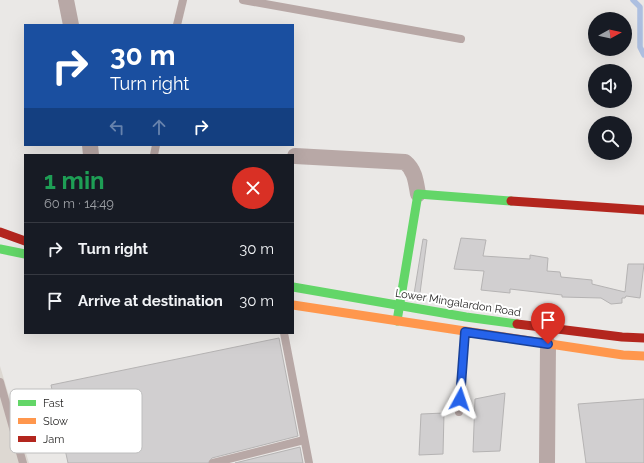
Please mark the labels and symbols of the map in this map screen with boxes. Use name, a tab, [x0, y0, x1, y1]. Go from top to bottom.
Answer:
north arrow	[588, 12, 632, 56]
street label: Lower Mingalardon Road	[394, 287, 522, 319]
pin	[531, 303, 565, 344]
position arrow	[439, 378, 481, 420]
legend	[10, 389, 142, 453]
text: Fast	[43, 397, 64, 410]
text: Slow	[43, 415, 68, 428]
text: Jam	[43, 433, 64, 446]

